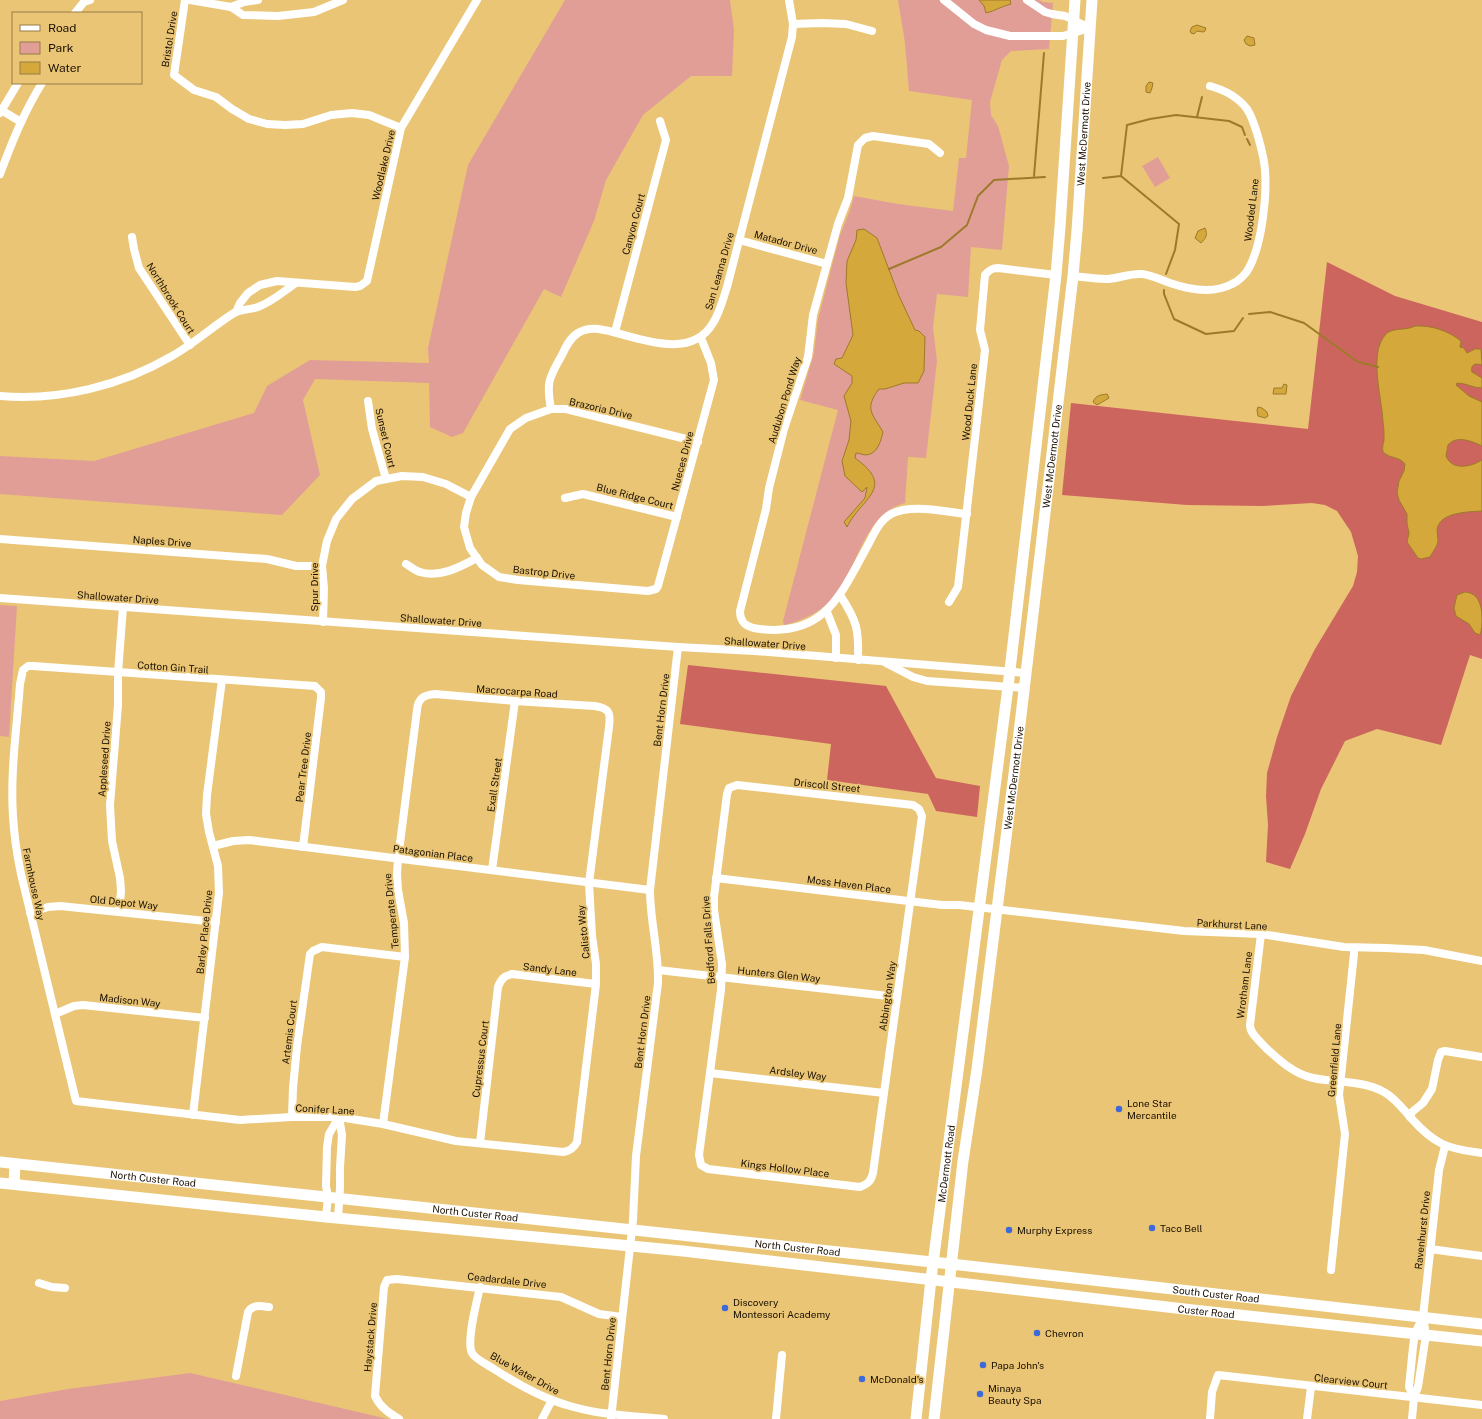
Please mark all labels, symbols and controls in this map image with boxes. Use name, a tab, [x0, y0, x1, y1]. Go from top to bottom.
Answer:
street label: Bristol Drive	[159, 10, 179, 68]
legend	[12, 12, 142, 84]
text: Road	[48, 21, 76, 35]
text: Park	[48, 41, 74, 55]
text: Water	[48, 61, 82, 75]
street label: West McDermott Drive	[1074, 81, 1093, 186]
street label: Woodlake Drive	[369, 128, 397, 202]
street label: Wooded Lane	[1241, 178, 1261, 242]
street label: Canyon Court	[619, 192, 647, 256]
street label: Matador Drive	[753, 228, 819, 256]
street label: San Leanna Drive	[702, 230, 736, 311]
street label: Northbrook Court	[144, 260, 198, 336]
street label: Audubon Pond Way	[765, 355, 803, 445]
street label: Wood Duck Lane	[959, 362, 979, 441]
street label: Brazoria Drive	[568, 395, 634, 421]
street label: West McDermott Drive	[1040, 403, 1064, 509]
street label: Sunset Court	[373, 407, 399, 469]
street label: Nueces Drive	[668, 429, 696, 492]
street label: Blue Ridge Court	[595, 481, 675, 511]
street label: Naples Drive	[132, 533, 192, 549]
street label: Spur Drive	[308, 562, 320, 611]
street label: Bastrop Drive	[512, 563, 576, 581]
street label: Shallowater Drive	[77, 588, 160, 606]
street label: Shallowater Drive	[400, 611, 483, 629]
street label: Shallowater Drive	[724, 634, 807, 652]
street label: Cotton Gin Trail	[137, 659, 209, 675]
street label: Bent Horn Drive	[651, 672, 671, 747]
street label: Macrocarpa Road	[476, 682, 558, 700]
street label: Appleseed Drive	[95, 720, 113, 797]
street label: West McDermott Drive	[1001, 725, 1026, 831]
street label: Pear Tree Drive	[293, 731, 313, 803]
street label: Exall Street	[484, 757, 504, 813]
street label: Driscoll Street	[793, 776, 861, 794]
street label: Patagonian Place	[392, 842, 474, 864]
street label: Farmhouse Way	[20, 847, 48, 922]
street label: Temperate Drive	[381, 872, 401, 949]
street label: Moss Haven Place	[806, 873, 892, 895]
street label: Barley Place Drive	[194, 889, 214, 975]
street label: Old Depot Way	[89, 892, 159, 912]
street label: Bedford Falls Drive	[699, 895, 717, 985]
street label: Calisto Way	[574, 904, 592, 960]
street label: Parkhurst Lane	[1196, 916, 1268, 932]
street label: Wrotham Lane	[1234, 950, 1254, 1019]
street label: Abbington Way	[876, 959, 898, 1032]
street label: Sandy Lane	[522, 960, 578, 978]
street label: Hunters Glen Way	[737, 964, 822, 984]
street label: Madison Way	[99, 991, 162, 1009]
street label: Bent Horn Drive	[632, 994, 652, 1069]
street label: Artemis Court	[279, 999, 299, 1065]
street label: Cupressus Court	[469, 1020, 491, 1098]
street label: Greenfield Lane	[1325, 1022, 1343, 1097]
street label: Ardsley Way	[769, 1064, 828, 1083]
place label: Lone Star Mercantile	[1127, 1097, 1177, 1121]
street label: Conifer Lane	[295, 1101, 355, 1117]
marker: Lone Star Mercantile	[1114, 1104, 1124, 1114]
street label: McDermott Road	[935, 1124, 957, 1203]
street label: Kings Hollow Place	[740, 1157, 830, 1179]
street label: North Custer Road	[110, 1168, 197, 1189]
street label: Ravenhurst Drive	[1412, 1190, 1432, 1270]
street label: North Custer Road	[432, 1202, 519, 1224]
place label: Taco Bell	[1160, 1222, 1203, 1234]
marker: Taco Bell	[1147, 1223, 1157, 1233]
place label: Murphy Express	[1017, 1224, 1092, 1236]
marker: Murphy Express	[1004, 1225, 1014, 1235]
street label: North Custer Road	[754, 1237, 841, 1258]
street label: Ceadardale Drive	[467, 1270, 548, 1290]
street label: South Custer Road	[1172, 1283, 1260, 1305]
place label: Discovery Montessori Academy	[733, 1296, 831, 1320]
street label: Haystack Drive	[361, 1301, 379, 1372]
street label: Custer Road	[1177, 1302, 1235, 1320]
marker: Discovery Montessori Academy	[720, 1303, 730, 1313]
street label: Bent Horn Drive	[598, 1316, 618, 1391]
place label: Chevron	[1045, 1327, 1084, 1339]
marker: Chevron	[1032, 1328, 1042, 1338]
street label: Blue Water Drive	[488, 1349, 562, 1397]
place label: Papa John's	[991, 1359, 1044, 1371]
marker: Papa John's	[978, 1360, 988, 1370]
street label: Clearview Court	[1313, 1371, 1389, 1391]
place label: McDonald's	[870, 1373, 923, 1385]
marker: McDonald's	[857, 1374, 867, 1384]
place label: Minaya Beauty Spa	[988, 1382, 1041, 1406]
marker: Minaya Beauty Spa	[975, 1389, 985, 1399]

